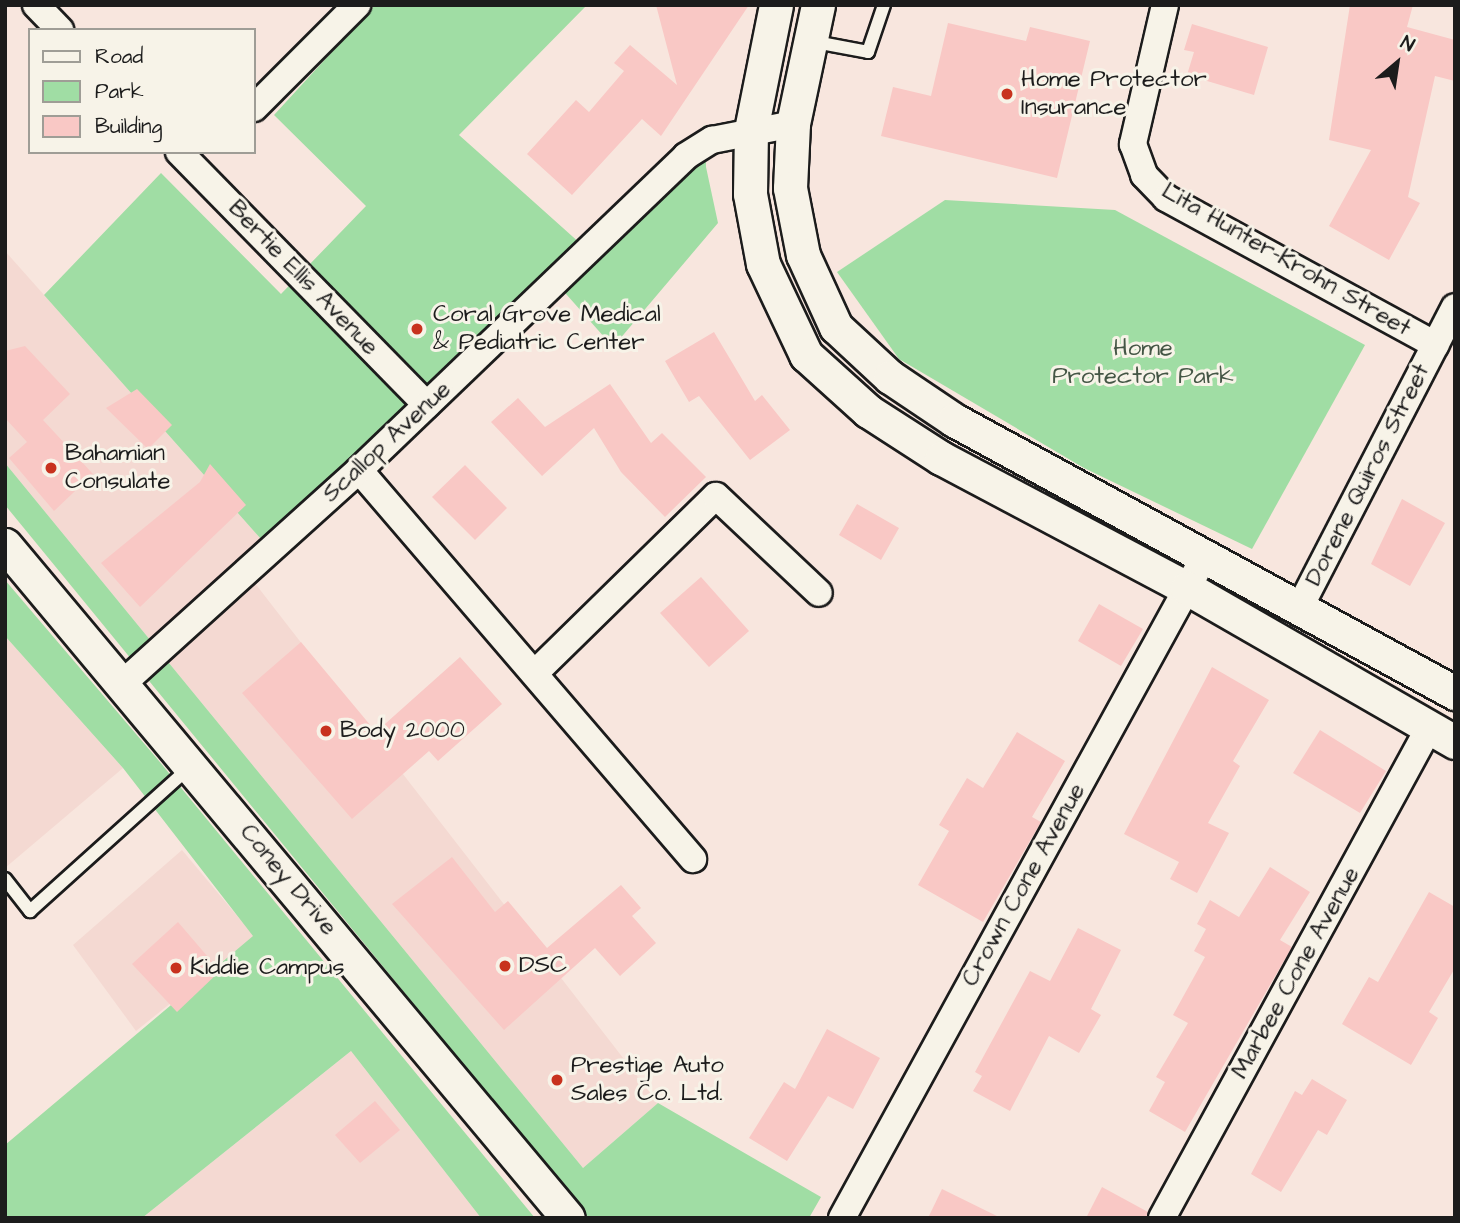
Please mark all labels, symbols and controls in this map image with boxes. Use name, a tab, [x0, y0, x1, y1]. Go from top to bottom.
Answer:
legend	[28, 28, 256, 154]
north arrow	[1362, 28, 1432, 98]
text: N	[1396, 29, 1419, 59]
text: Road	[95, 42, 143, 71]
place label: Home Protector Insurance	[1021, 66, 1207, 122]
text: Park	[95, 77, 144, 106]
marker: Home Protector Insurance	[999, 86, 1015, 102]
text: Building	[95, 112, 162, 141]
street label: Lita Hunter-Krohn Street	[1156, 177, 1416, 343]
street label: Bertie Ellis Avenue	[222, 195, 384, 361]
place label: Coral Grove Medical & Pediatric Center	[433, 301, 661, 357]
marker: Coral Grove Medical & Pediatric Center	[407, 319, 427, 339]
park label: Home Protector Park	[1052, 335, 1234, 391]
street label: Dorene Quiros Street	[1299, 359, 1437, 591]
street label: Scallop Avenue	[317, 375, 457, 509]
place label: Bahamian Consulate	[65, 440, 170, 496]
marker: Bahamian Consulate	[43, 460, 59, 476]
place label: Body 2000	[340, 717, 465, 745]
marker: Body 2000	[318, 723, 334, 739]
street label: Crown Cone Avenue	[956, 778, 1092, 992]
street label: Coney Drive	[233, 819, 343, 941]
street label: Marbee Cone Avenue	[1226, 862, 1366, 1084]
place label: DSC	[519, 952, 567, 980]
place label: Kiddie Campus	[190, 954, 344, 982]
marker: DSC	[497, 958, 513, 974]
marker: Kiddie Campus	[168, 960, 184, 976]
place label: Prestige Auto Sales Co. Ltd.	[571, 1052, 724, 1108]
marker: Prestige Auto Sales Co. Ltd.	[549, 1072, 565, 1088]

